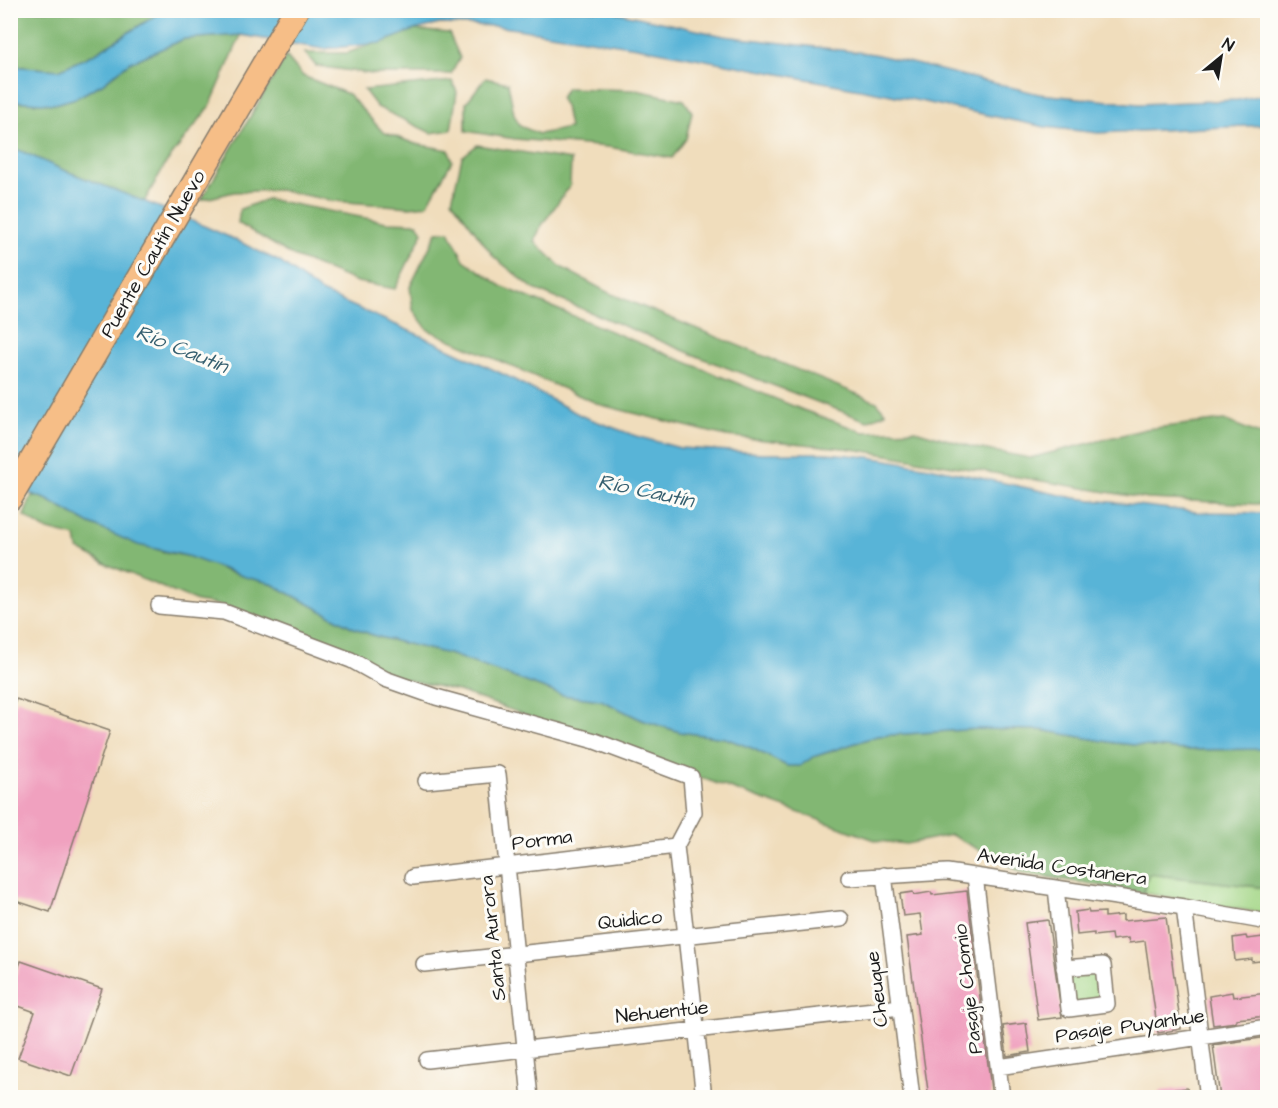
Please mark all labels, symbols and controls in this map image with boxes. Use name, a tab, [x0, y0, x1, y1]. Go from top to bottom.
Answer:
north arrow	[1191, 27, 1251, 87]
text: N	[1218, 33, 1238, 57]
street label: Puente Cautín Nuevo	[94, 165, 212, 343]
water label: Río Cautín	[132, 317, 234, 381]
water label: Río Cautín	[596, 467, 698, 516]
street label: Porma	[510, 822, 574, 858]
street label: Avenida Costanera	[975, 841, 1149, 893]
street label: Santa Aurora	[473, 874, 513, 1002]
street label: Quidico	[596, 903, 664, 937]
street label: Pasaje Chomio	[946, 922, 990, 1056]
street label: Cheuque	[858, 949, 896, 1029]
street label: Nehuentúe	[614, 993, 710, 1031]
street label: Pasaje Puyanhue	[1054, 1002, 1207, 1051]

